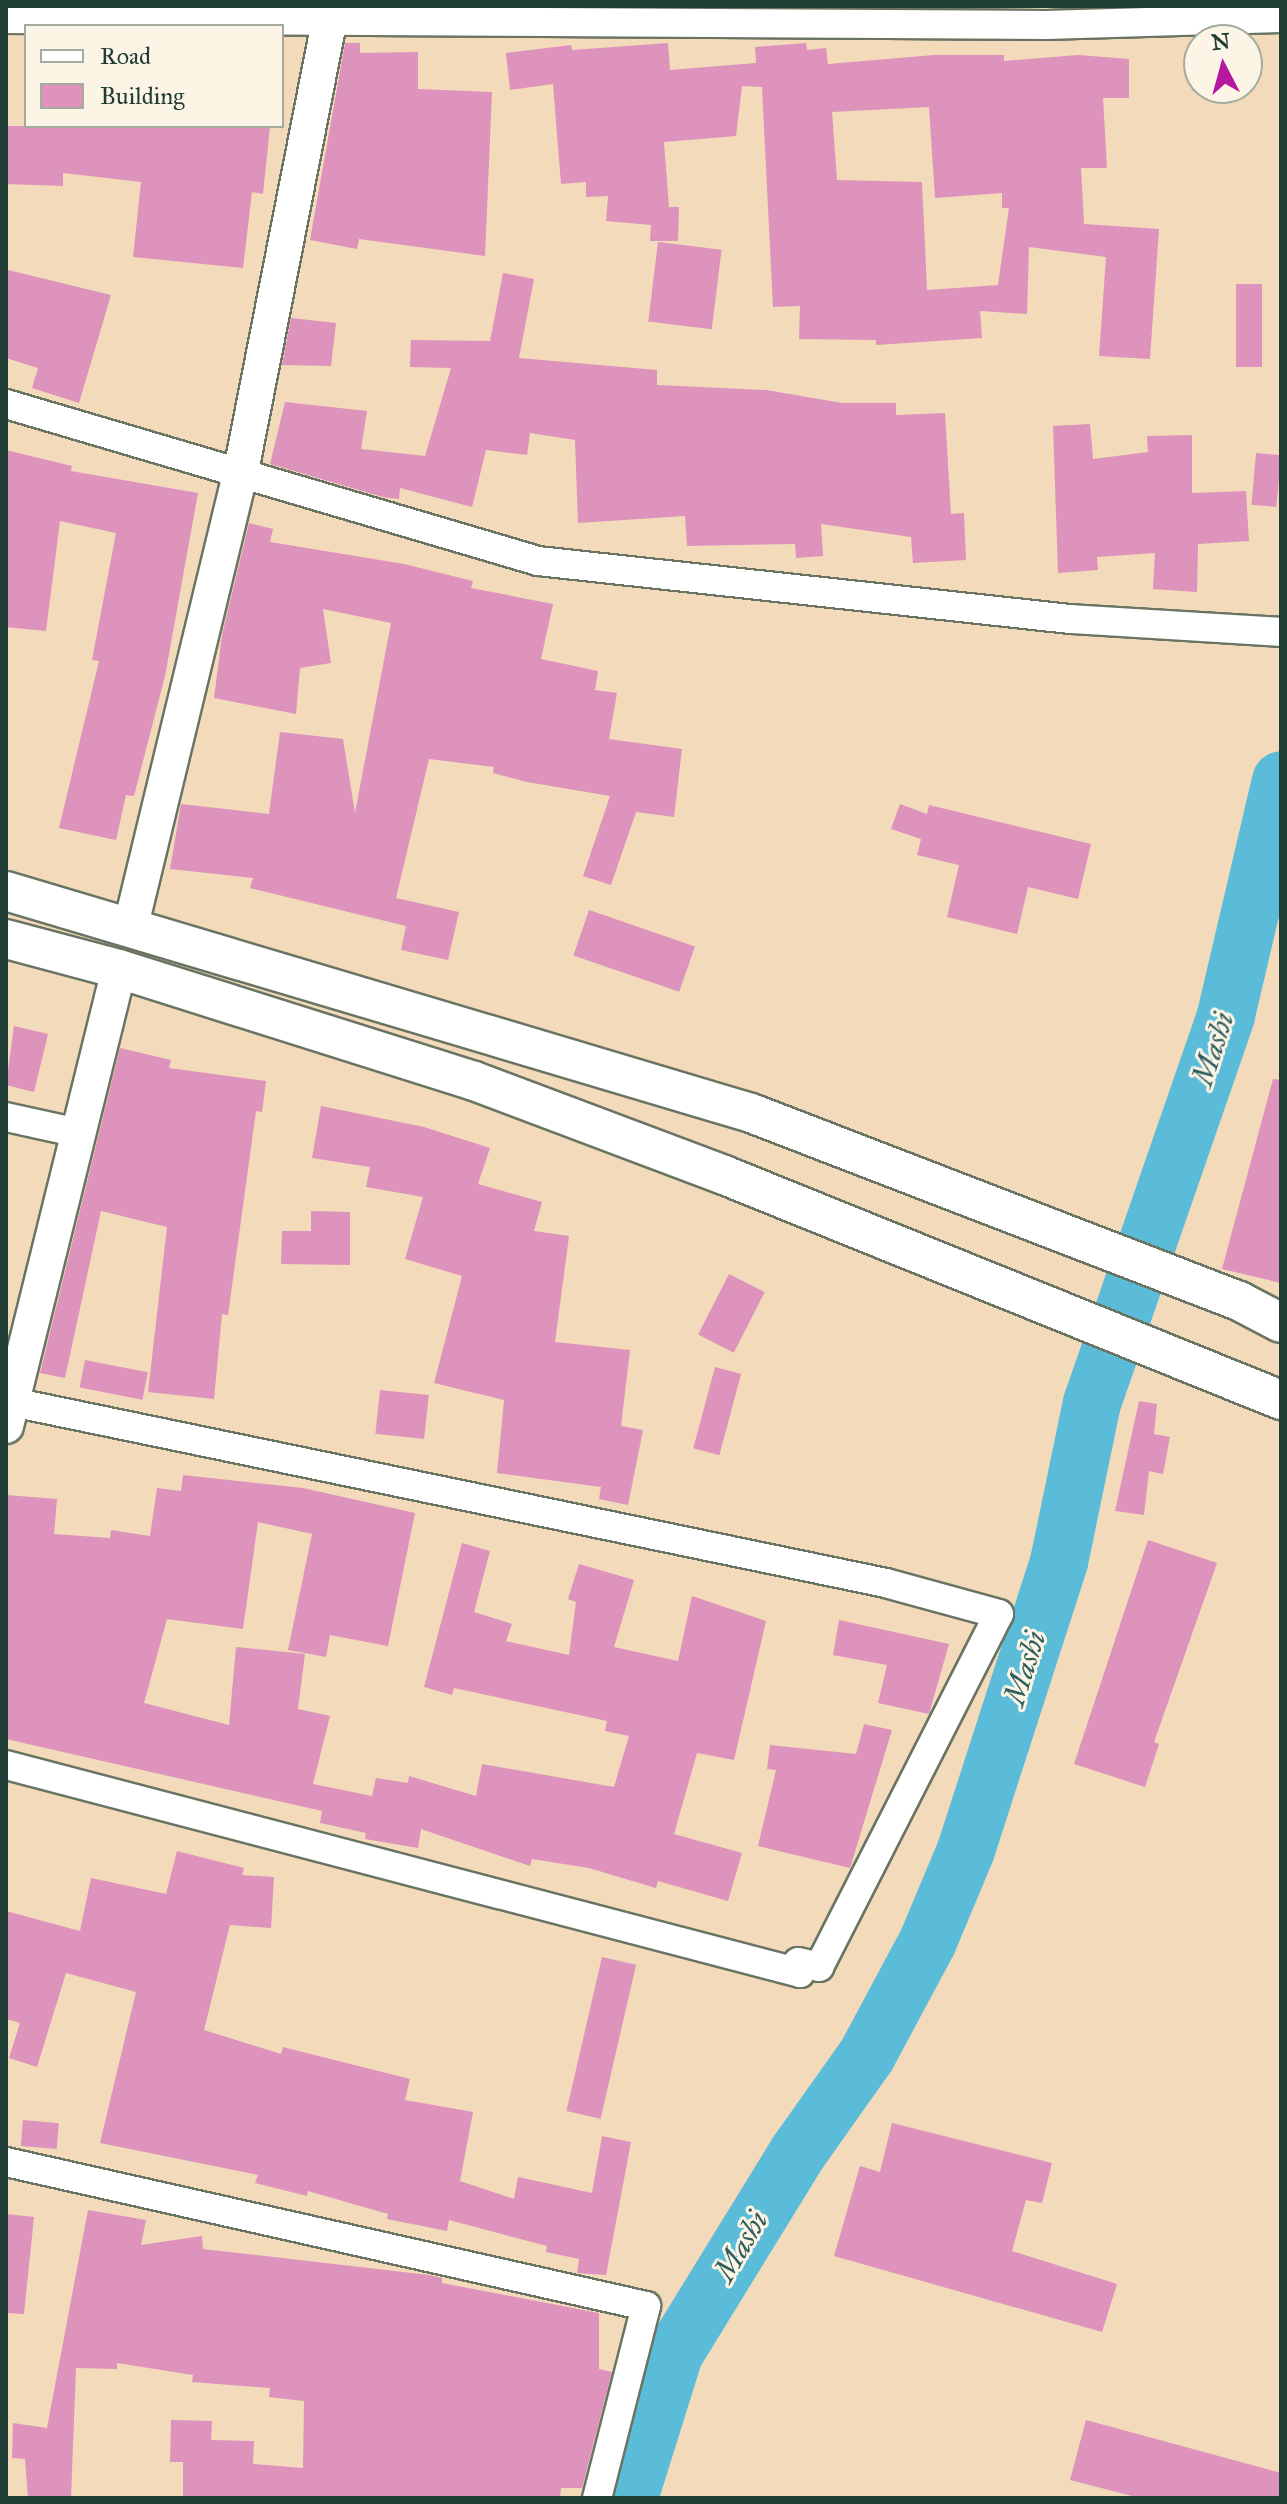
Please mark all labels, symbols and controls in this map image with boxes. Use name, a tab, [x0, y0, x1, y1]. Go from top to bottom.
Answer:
legend	[24, 24, 284, 128]
north arrow	[1183, 24, 1263, 104]
text: N	[1210, 27, 1231, 56]
text: Road	[100, 41, 151, 71]
text: Building	[100, 81, 185, 111]
water label: Mashi	[1184, 1008, 1242, 1090]
water label: Mashi	[996, 1627, 1054, 1709]
water label: Mashi	[706, 2204, 776, 2288]

